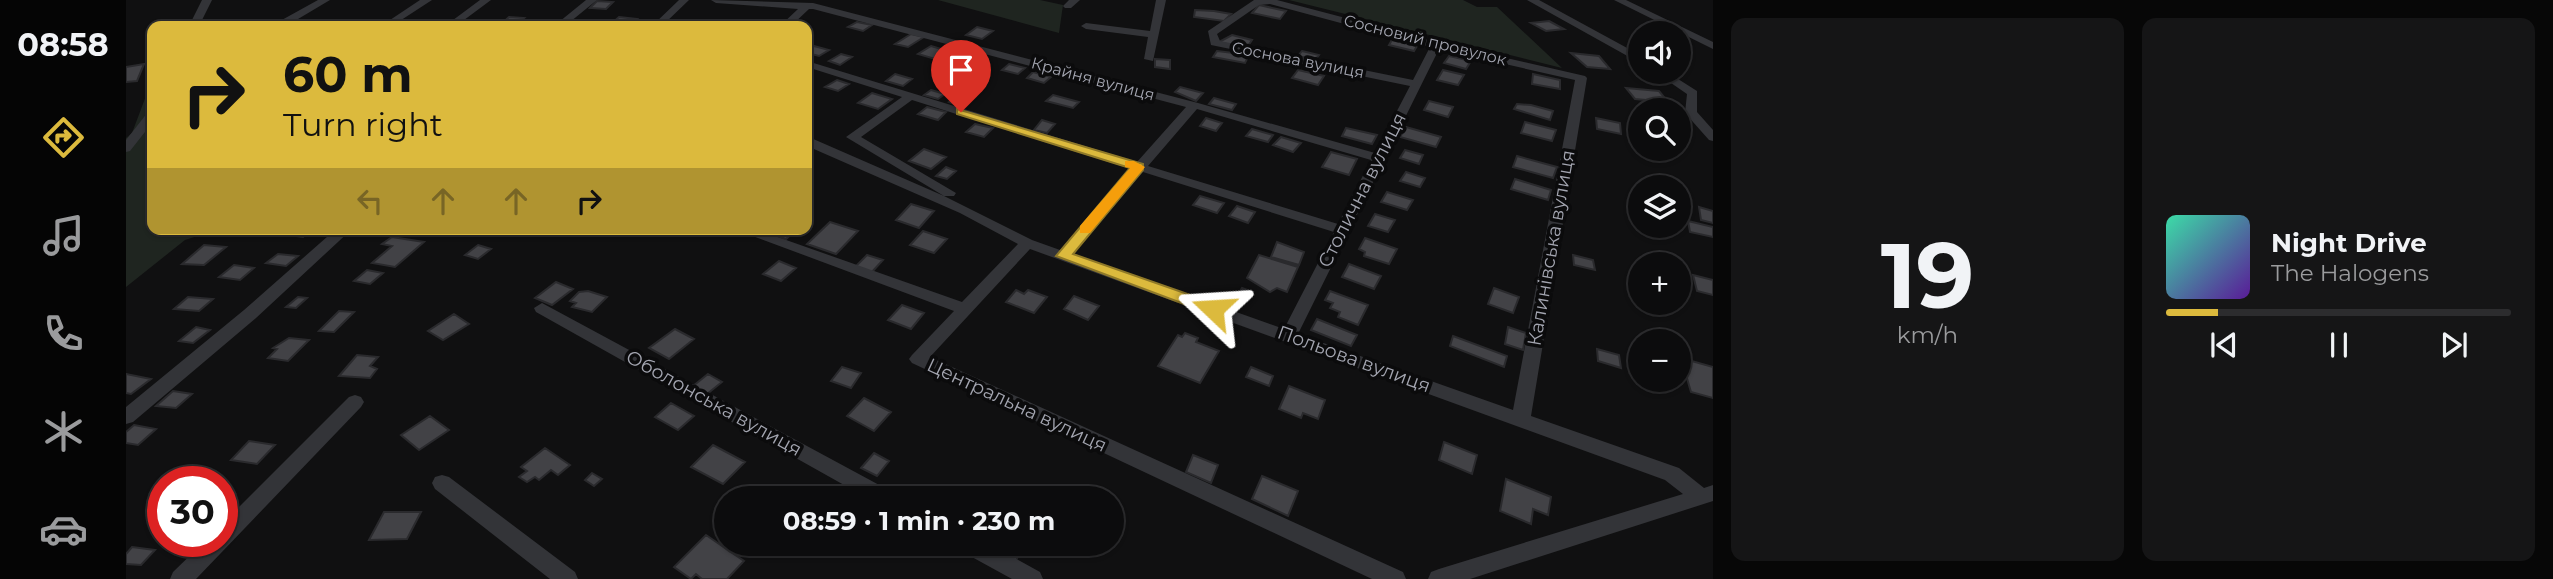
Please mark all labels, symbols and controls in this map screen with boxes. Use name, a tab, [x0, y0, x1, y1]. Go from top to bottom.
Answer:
street label: Сосновий провулок	[1342, 11, 1509, 70]
map controls	[1628, 21, 1691, 392]
button: sound	[1628, 21, 1691, 84]
text: 08:58	[17, 25, 109, 64]
street label: Соснова вулиця	[1230, 38, 1366, 82]
pin	[931, 40, 991, 112]
text: 60 m	[283, 45, 413, 104]
icon: right	[168, 49, 259, 140]
icon: arrive	[942, 51, 980, 89]
street label: Крайня вулиця	[1029, 53, 1157, 105]
button: search	[1628, 98, 1691, 161]
text: Turn right	[283, 105, 443, 144]
street label: Столична вулиця	[1313, 109, 1411, 271]
icon: directions	[39, 113, 88, 162]
street label: Калинівська вулиця	[1522, 148, 1580, 348]
button: layers	[1628, 175, 1691, 238]
icon: left	[351, 182, 389, 220]
icon: ahead	[424, 182, 462, 220]
icon: ahead	[497, 182, 535, 220]
icon: right	[570, 182, 608, 220]
icon: music	[39, 211, 88, 260]
text: 19	[1881, 220, 1974, 331]
text: Night Drive	[2271, 227, 2427, 259]
button: +	[1628, 252, 1691, 315]
text: The Halogens	[2271, 259, 2429, 287]
position arrow	[1176, 272, 1250, 346]
icon: phone	[39, 309, 88, 358]
street label: Польова вулиця	[1274, 321, 1434, 397]
text: km/h	[1897, 321, 1958, 349]
icon: previous	[2205, 326, 2243, 364]
icon: pause	[2320, 326, 2358, 364]
icon: next	[2435, 326, 2473, 364]
button: −	[1628, 329, 1691, 392]
street label: Оболонська вулиця	[622, 345, 806, 461]
street label: Центральна вулиця	[923, 353, 1111, 457]
icon: climate	[39, 407, 88, 456]
speed limit sign: 30	[147, 466, 238, 557]
icon: car	[39, 505, 88, 554]
text: 08:59 · 1 min · 230 m	[783, 505, 1055, 537]

